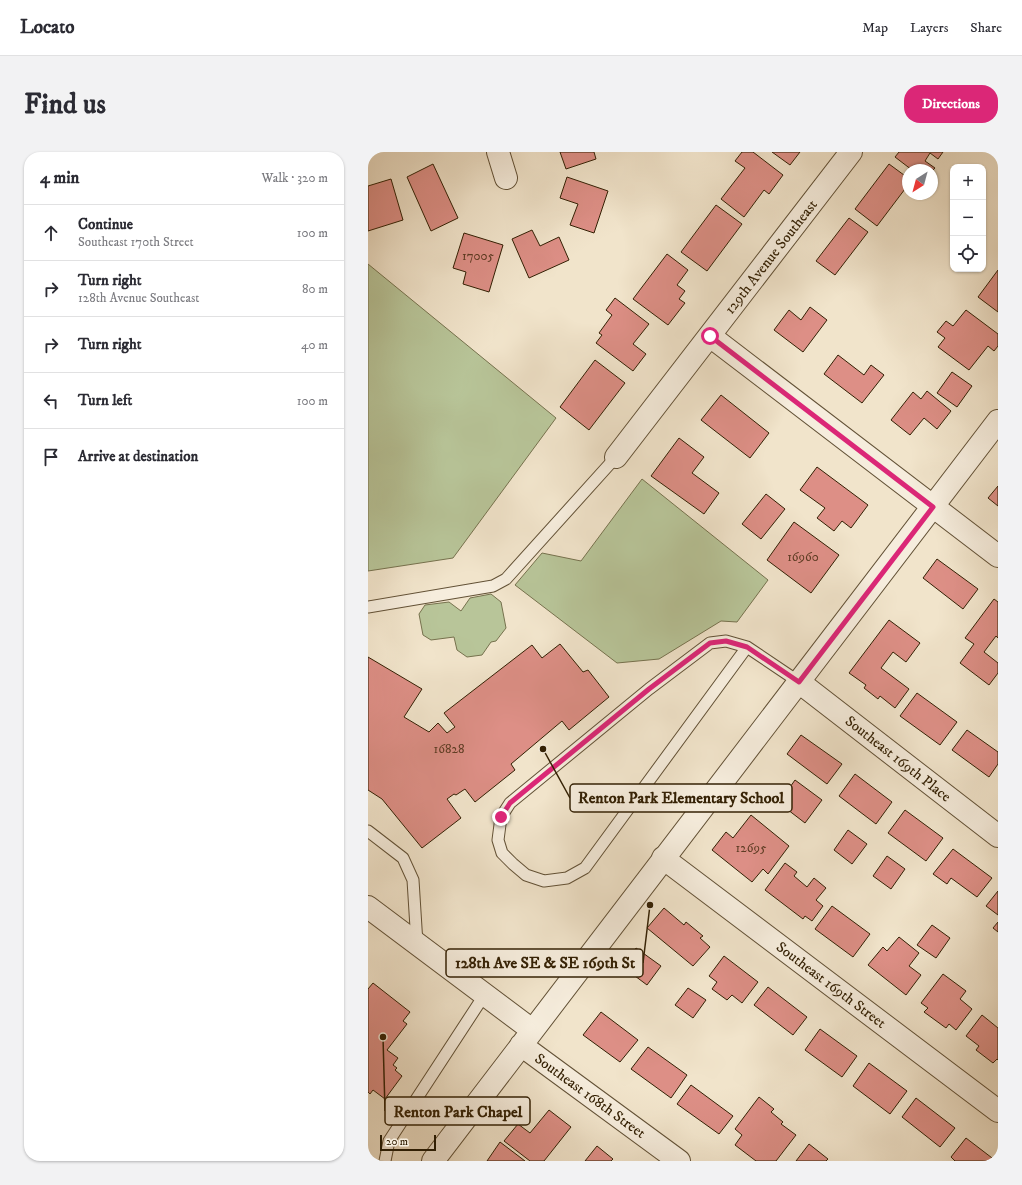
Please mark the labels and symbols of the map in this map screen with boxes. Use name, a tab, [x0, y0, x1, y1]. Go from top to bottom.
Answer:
north arrow	[902, 164, 938, 200]
street label: 129th Avenue Southeast	[720, 196, 822, 318]
house number: 17005	[462, 248, 495, 264]
route start	[701, 327, 719, 345]
house number: 16960	[787, 549, 819, 565]
street label: Southeast 169th Place	[841, 712, 955, 806]
house number: 16828	[434, 741, 464, 757]
callout: Renton Park Elementary School	[570, 784, 792, 812]
text: Renton Park Elementary School	[578, 788, 785, 808]
route end	[492, 808, 510, 826]
house number: 12695	[736, 840, 767, 856]
street label: Southeast 169th Street	[772, 937, 890, 1033]
callout: 128th Ave SE & SE 169th St	[446, 949, 643, 977]
text: 128th Ave SE & SE 169th St	[455, 953, 636, 973]
street label: Southeast 168th Street	[531, 1049, 649, 1143]
callout: Renton Park Chapel	[385, 1097, 530, 1125]
text: Renton Park Chapel	[394, 1102, 524, 1122]
scale bar	[380, 1133, 436, 1152]

